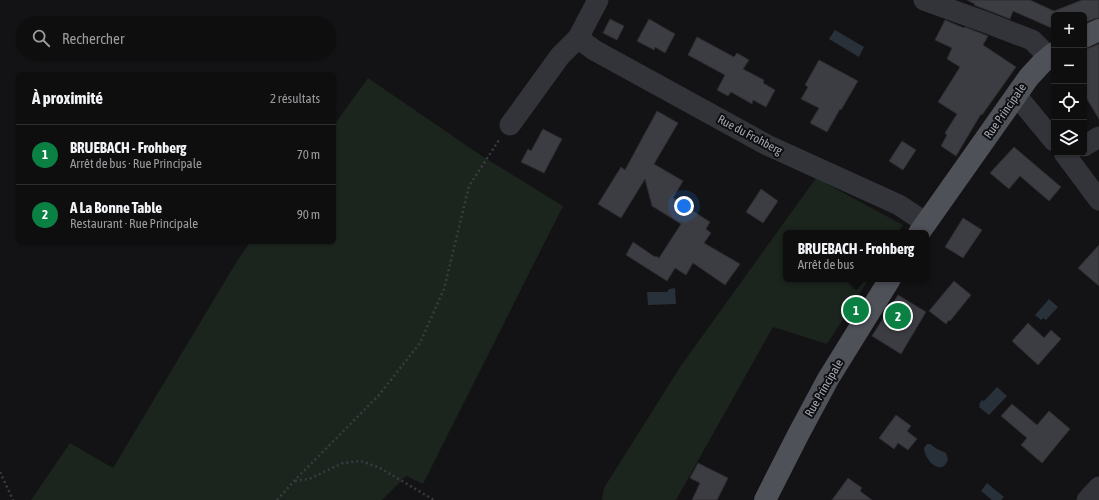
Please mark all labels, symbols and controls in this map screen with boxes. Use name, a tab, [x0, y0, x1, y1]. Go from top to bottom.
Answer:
map controls	[1051, 12, 1087, 156]
button: +	[1051, 12, 1087, 48]
search box	[16, 16, 336, 60]
icon: search	[30, 27, 52, 49]
text: Rechercher	[62, 30, 124, 47]
button: −	[1051, 48, 1087, 84]
street label: Rue Principale	[981, 81, 1029, 141]
button: locate	[1051, 84, 1087, 120]
text: À proximité	[32, 88, 103, 108]
text: 2 résultats	[270, 91, 320, 106]
street label: Rue du Frohberg	[715, 112, 785, 158]
button: layers	[1051, 120, 1087, 156]
text: BRUEBACH - Frohberg	[70, 139, 186, 156]
text: 1	[42, 147, 48, 162]
text: 70 m	[297, 147, 320, 162]
text: Arrêt de bus · Rue Principale	[70, 156, 202, 171]
your location	[674, 196, 694, 216]
text: A La Bonne Table	[70, 199, 162, 216]
text: 2	[42, 207, 48, 222]
text: 90 m	[297, 207, 320, 222]
text: Restaurant · Rue Principale	[70, 216, 198, 231]
popup	[783, 230, 929, 282]
text: BRUEBACH - Frohberg	[798, 240, 914, 257]
text: Arrêt de bus	[798, 257, 854, 272]
pin: 1	[843, 295, 869, 325]
pin: 2	[885, 301, 911, 331]
street label: Rue Principale	[802, 357, 846, 419]

